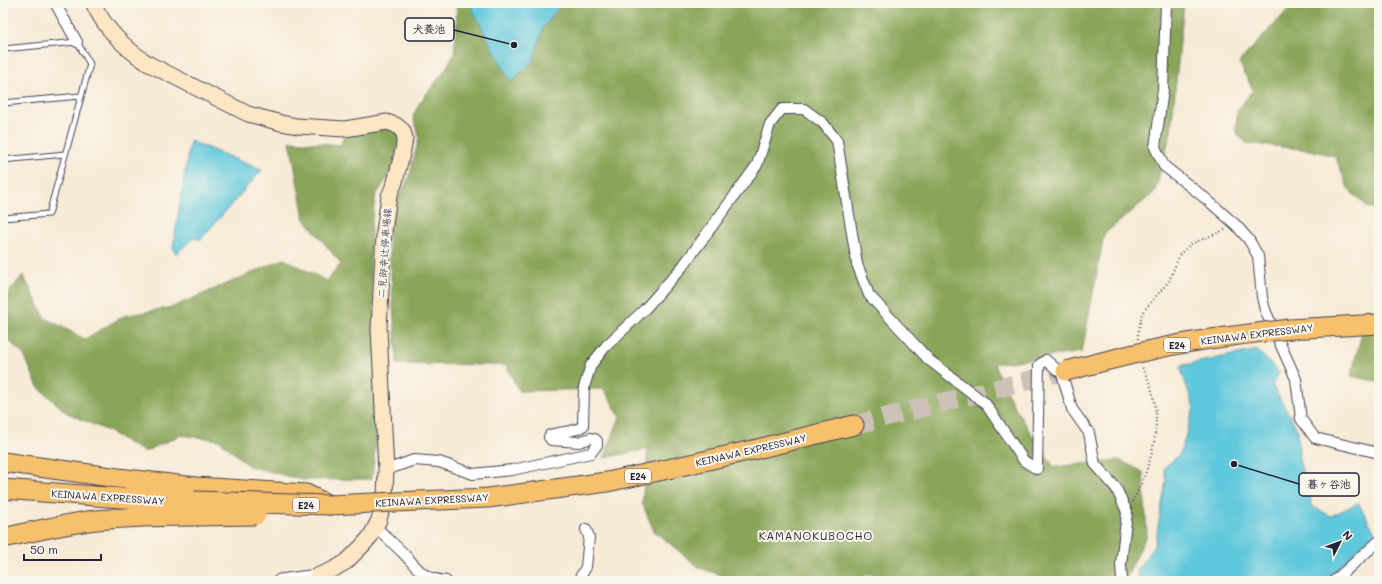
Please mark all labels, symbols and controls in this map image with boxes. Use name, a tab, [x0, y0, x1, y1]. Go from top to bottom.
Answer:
callout: 犬養池	[405, 18, 454, 41]
text: 犬養池	[413, 21, 446, 36]
street label: 二見御幸辻停車場線	[374, 208, 394, 298]
street label: KEINAWA EXPRESSWAY	[1200, 320, 1314, 348]
road number: E24	[1164, 338, 1190, 352]
street label: KEINAWA EXPRESSWAY	[694, 430, 808, 470]
road number: E24	[625, 469, 651, 483]
callout: 暮ヶ谷池	[1299, 473, 1359, 496]
text: 暮ヶ谷池	[1307, 476, 1351, 491]
street label: KEINAWA EXPRESSWAY	[51, 486, 165, 508]
street label: KEINAWA EXPRESSWAY	[375, 490, 489, 510]
road number: E24	[293, 498, 319, 512]
north arrow	[1320, 522, 1360, 562]
text: N	[1339, 527, 1356, 543]
district label: KAMANOKUBOCHO	[759, 528, 873, 543]
scale bar	[24, 536, 101, 562]
text: 50 m	[30, 541, 58, 557]

